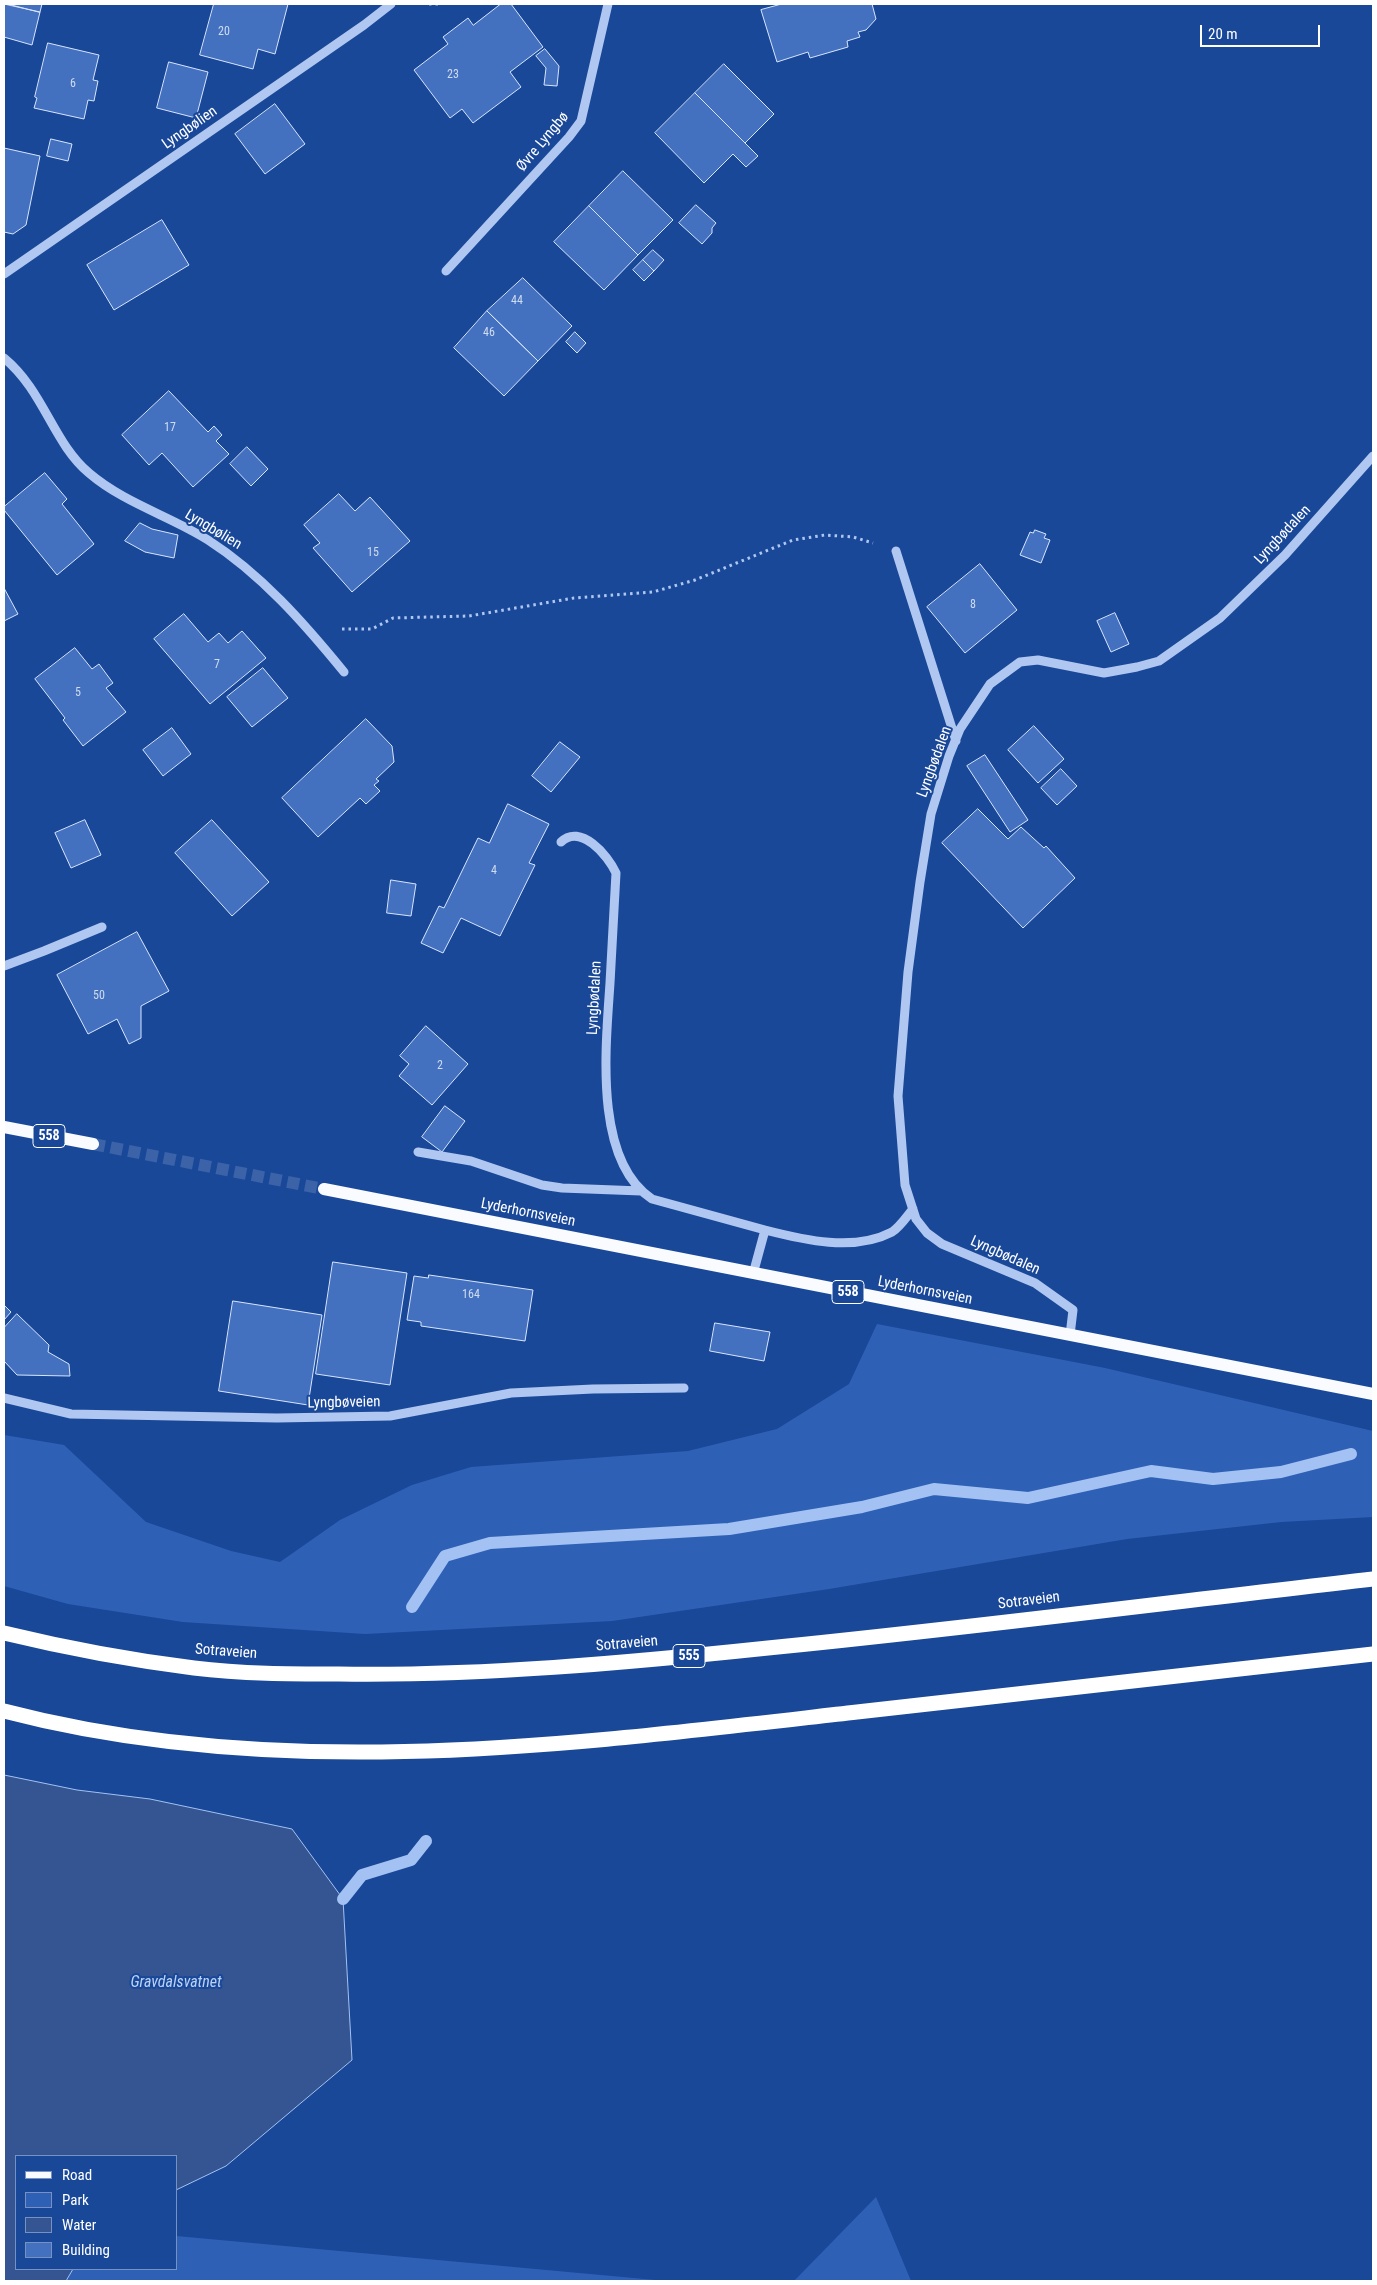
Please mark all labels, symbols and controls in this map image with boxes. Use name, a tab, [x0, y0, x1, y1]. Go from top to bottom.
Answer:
scale bar	[1202, 15, 1322, 47]
house number: 20	[218, 25, 230, 39]
text: 20 m	[1208, 25, 1238, 43]
house number: 23	[447, 68, 459, 82]
house number: 6	[70, 77, 76, 91]
street label: Lyngbølien	[159, 103, 221, 153]
street label: Øvre Lyngbø	[513, 109, 573, 175]
house number: 44	[511, 294, 523, 308]
house number: 46	[483, 326, 495, 340]
house number: 17	[164, 421, 176, 435]
street label: Lyngbødalen	[1251, 502, 1315, 568]
street label: Lyngbølien	[181, 506, 245, 554]
house number: 15	[367, 546, 379, 560]
house number: 8	[970, 598, 976, 612]
house number: 7	[214, 658, 220, 672]
house number: 5	[75, 686, 81, 700]
street label: Lyngbødalen	[914, 724, 956, 800]
house number: 4	[491, 864, 497, 878]
street label: Lyngbødalen	[584, 960, 606, 1036]
house number: 50	[93, 989, 105, 1003]
house number: 2	[437, 1059, 443, 1073]
road number: 558	[33, 1124, 65, 1148]
street label: Lyderhornsveien	[479, 1195, 577, 1231]
street label: Lyngbødalen	[967, 1233, 1043, 1279]
street label: Lyderhornsveien	[876, 1273, 974, 1309]
road number: 558	[832, 1280, 864, 1304]
house number: 164	[462, 1288, 480, 1302]
street label: Lyngbøveien	[307, 1393, 381, 1413]
street label: Sotraveien	[997, 1588, 1061, 1614]
street label: Sotraveien	[595, 1632, 659, 1656]
street label: Sotraveien	[194, 1641, 258, 1663]
road number: 555	[673, 1644, 705, 1668]
water label: Gravdalsvatnet	[130, 1973, 222, 1993]
legend	[15, 2155, 178, 2270]
text: Road	[62, 2166, 92, 2184]
text: Park	[62, 2191, 89, 2209]
text: Water	[62, 2216, 96, 2234]
text: Building	[62, 2241, 110, 2259]

